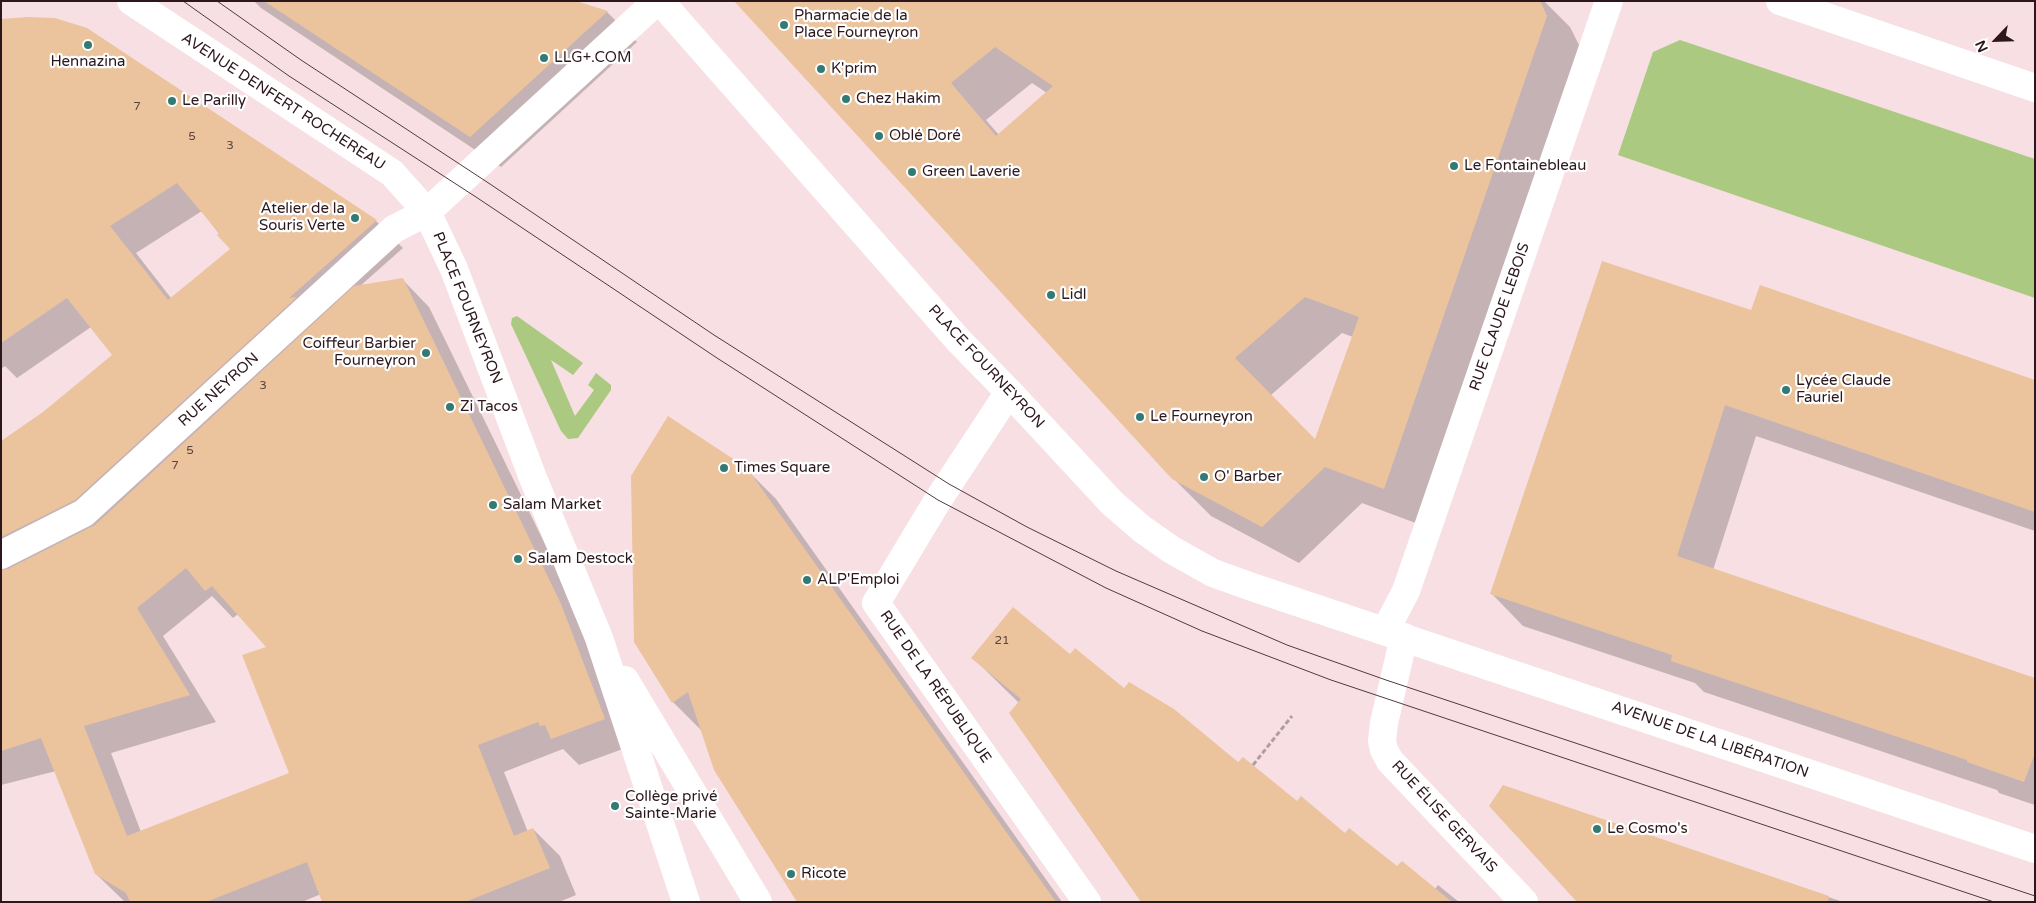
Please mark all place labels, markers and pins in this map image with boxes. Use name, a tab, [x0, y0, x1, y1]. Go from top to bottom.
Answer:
place label: Pharmacie de la Place Fourneyron	[794, 7, 918, 42]
marker: Pharmacie de la Place Fourneyron	[778, 19, 790, 31]
marker: Hennazina	[82, 39, 94, 51]
place label: LLG+.COM	[554, 49, 631, 67]
marker: LLG+.COM	[538, 52, 550, 64]
place label: Hennazina	[50, 53, 126, 71]
place label: K'prim	[831, 60, 877, 78]
marker: K'prim	[815, 63, 827, 75]
place label: Chez Hakim	[856, 90, 941, 108]
place label: Le Parilly	[182, 92, 246, 110]
marker: Chez Hakim	[840, 93, 852, 105]
marker: Le Parilly	[166, 95, 178, 107]
place label: Oblé Doré	[889, 127, 961, 145]
marker: Oblé Doré	[873, 130, 885, 142]
place label: Le Fontainebleau	[1464, 157, 1586, 175]
marker: Le Fontainebleau	[1448, 160, 1460, 172]
place label: Green Laverie	[922, 163, 1020, 181]
marker: Green Laverie	[906, 166, 918, 178]
place label: Atelier de la Souris Verte	[259, 200, 345, 235]
marker: Atelier de la Souris Verte	[349, 212, 361, 224]
place label: Lidl	[1061, 286, 1087, 304]
marker: Lidl	[1045, 289, 1057, 301]
place label: Coiffeur Barbier Fourneyron	[303, 335, 416, 370]
marker: Coiffeur Barbier Fourneyron	[420, 347, 432, 359]
place label: Lycée Claude Fauriel	[1796, 372, 1891, 407]
marker: Lycée Claude Fauriel	[1780, 384, 1792, 396]
place label: Zi Tacos	[460, 398, 518, 416]
marker: Zi Tacos	[444, 401, 456, 413]
place label: Le Fourneyron	[1150, 408, 1253, 426]
marker: Le Fourneyron	[1134, 411, 1146, 423]
place label: Times Square	[734, 459, 830, 477]
marker: Times Square	[718, 462, 730, 474]
place label: O' Barber	[1214, 468, 1282, 486]
marker: O' Barber	[1198, 471, 1210, 483]
place label: Salam Market	[503, 496, 601, 514]
marker: Salam Market	[487, 499, 499, 511]
place label: Salam Destock	[528, 550, 633, 568]
marker: Salam Destock	[512, 553, 524, 565]
place label: ALP'Emploi	[817, 571, 900, 589]
marker: ALP'Emploi	[801, 574, 813, 586]
place label: Collège privé Sainte-Marie	[625, 788, 717, 823]
marker: Collège privé Sainte-Marie	[609, 800, 621, 812]
place label: Le Cosmo's	[1607, 820, 1688, 838]
marker: Le Cosmo's	[1591, 823, 1603, 835]
place label: Ricote	[801, 865, 847, 883]
marker: Ricote	[785, 868, 797, 880]

